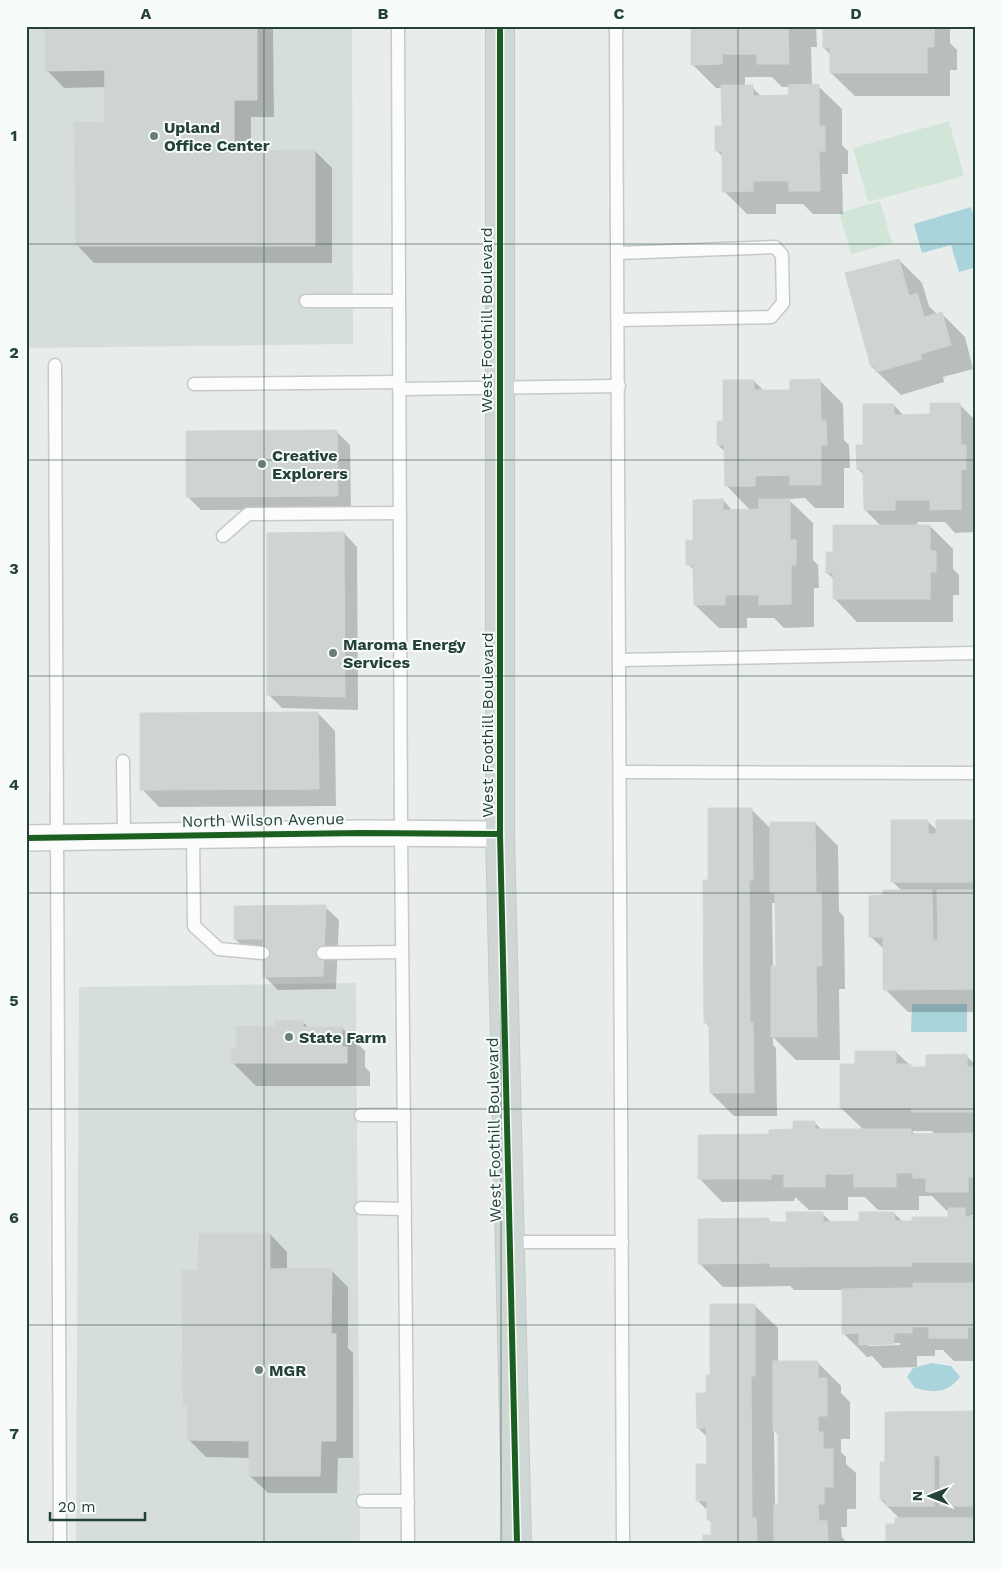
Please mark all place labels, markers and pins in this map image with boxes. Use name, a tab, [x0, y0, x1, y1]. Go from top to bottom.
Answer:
place label: Upland Office Center	[164, 118, 270, 155]
marker: Upland Office Center	[148, 130, 160, 142]
place label: Creative Explorers	[272, 446, 348, 483]
marker: Creative Explorers	[256, 458, 268, 470]
place label: Maroma Energy Services	[343, 635, 467, 672]
marker: Maroma Energy Services	[327, 647, 339, 659]
place label: State Farm	[299, 1028, 387, 1047]
marker: State Farm	[283, 1031, 295, 1043]
place label: MGR	[269, 1361, 306, 1380]
marker: MGR	[253, 1364, 265, 1376]

